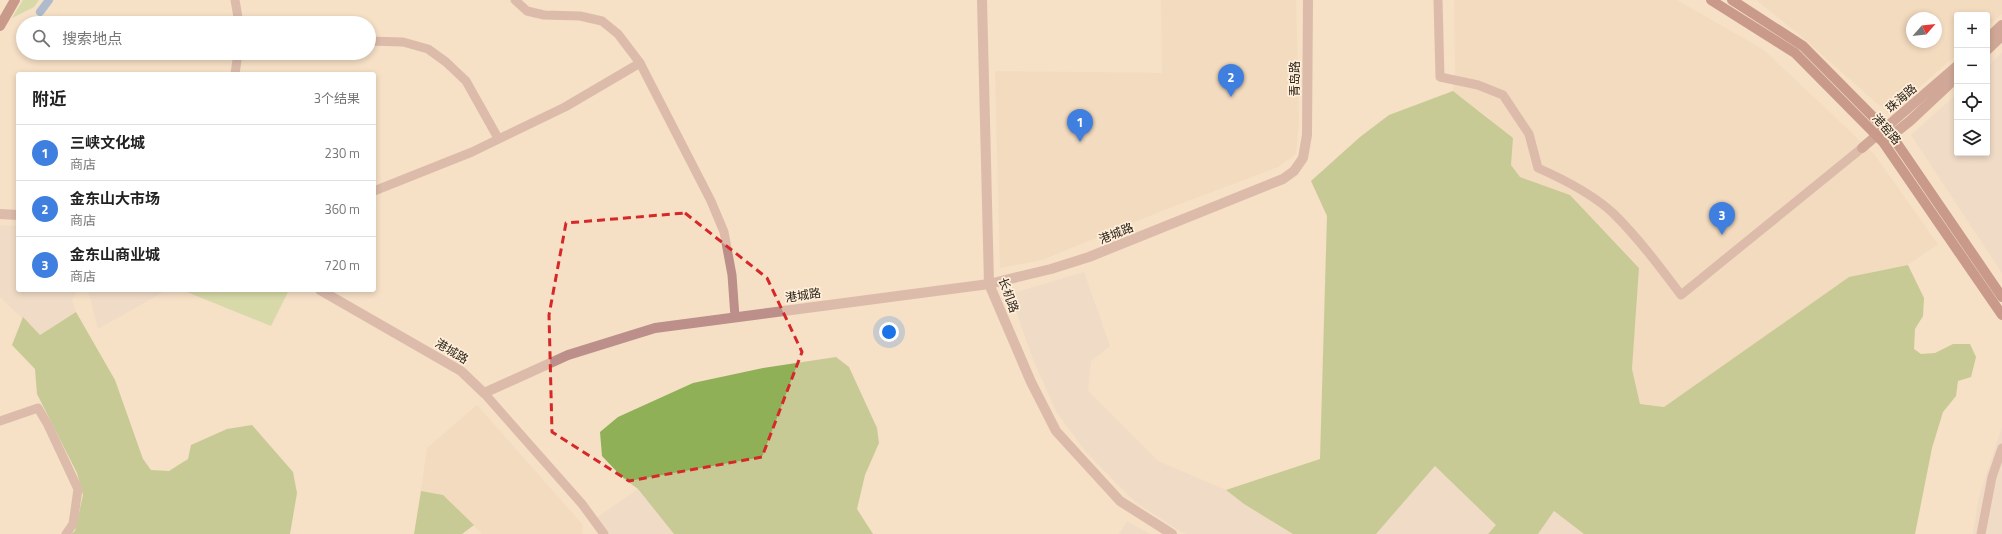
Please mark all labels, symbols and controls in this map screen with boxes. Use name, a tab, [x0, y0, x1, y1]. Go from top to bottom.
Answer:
north arrow	[1906, 12, 1942, 48]
map controls	[1954, 12, 1990, 156]
button: +	[1954, 12, 1990, 48]
search box	[16, 16, 376, 60]
icon: search	[30, 27, 52, 49]
text: 搜索地点	[62, 27, 122, 50]
button: −	[1954, 48, 1990, 84]
street label: 青岛路	[1285, 61, 1304, 97]
pin: 2	[1218, 64, 1244, 97]
street label: 珠海路	[1881, 79, 1921, 117]
button: locate	[1954, 84, 1990, 120]
text: 附近	[32, 86, 66, 112]
text: 3个结果	[314, 88, 360, 108]
pin: 1	[1067, 109, 1093, 142]
street label: 港窑路	[1868, 109, 1906, 149]
button: layers	[1954, 120, 1990, 156]
text: 三峡文化城	[70, 131, 145, 154]
text: 1	[41, 143, 49, 163]
text: 230 m	[324, 143, 360, 163]
text: 商店	[70, 154, 96, 174]
text: 金东山大市场	[70, 187, 160, 210]
text: 2	[41, 199, 49, 219]
text: 360 m	[324, 199, 360, 219]
pin: 3	[1709, 202, 1735, 235]
text: 商店	[70, 210, 96, 230]
street label: 港城路	[1096, 217, 1136, 249]
text: 金东山商业城	[70, 243, 160, 266]
text: 3	[41, 255, 49, 275]
text: 720 m	[324, 255, 360, 275]
text: 商店	[70, 266, 96, 286]
street label: 长机路	[994, 275, 1024, 315]
street label: 港城路	[784, 283, 822, 307]
your location	[879, 322, 899, 342]
street label: 港城路	[432, 334, 472, 368]

